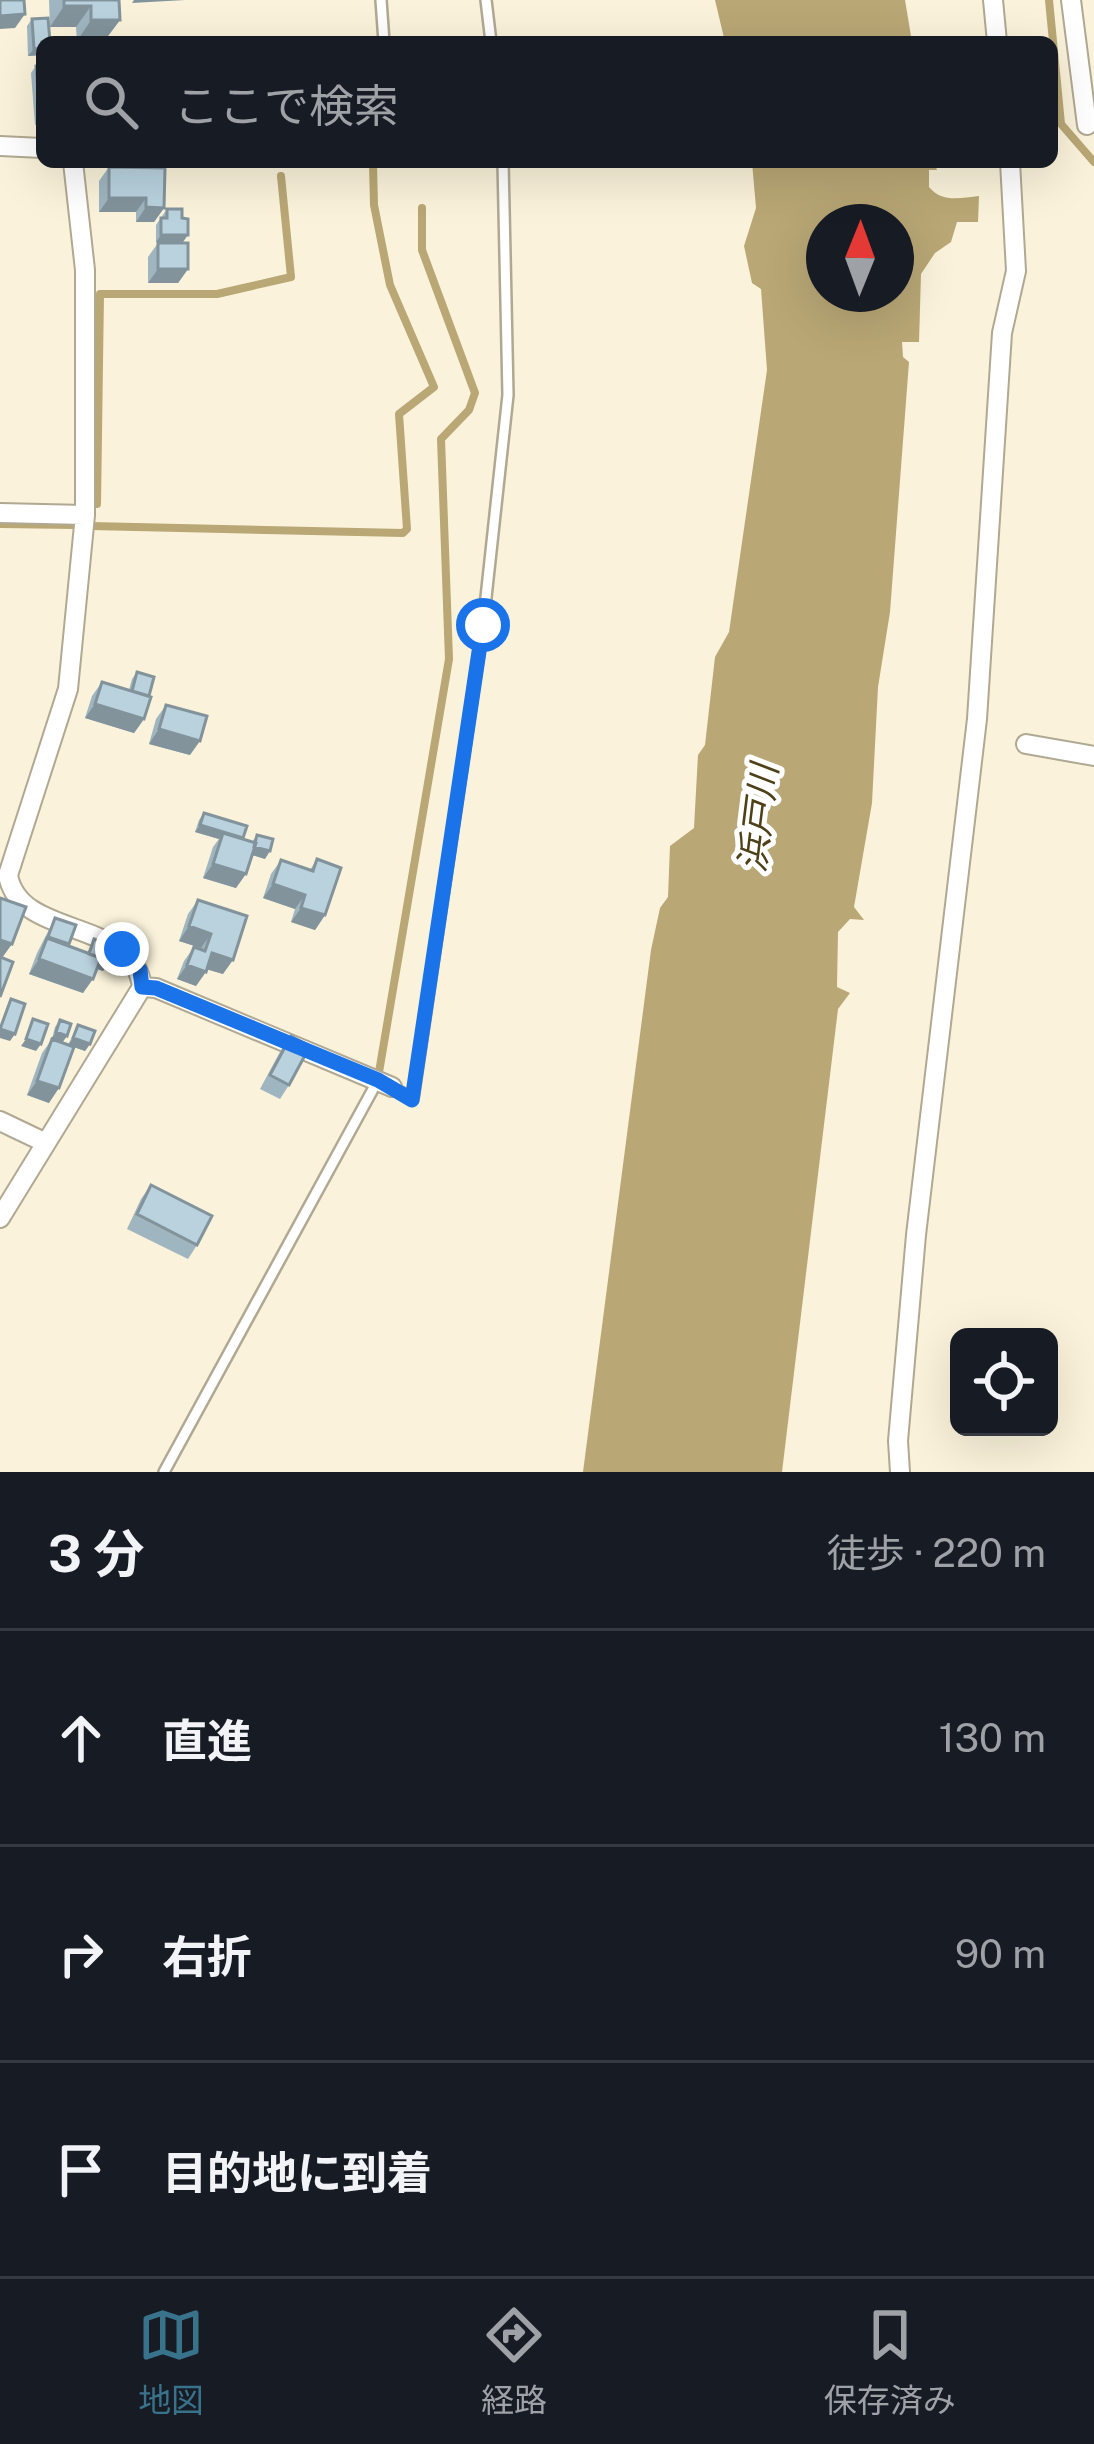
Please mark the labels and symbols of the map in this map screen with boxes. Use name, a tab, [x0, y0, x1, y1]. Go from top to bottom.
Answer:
north arrow	[806, 204, 914, 312]
route start	[456, 598, 510, 652]
water label: 浜戸川	[731, 758, 786, 874]
route end	[95, 922, 149, 976]

